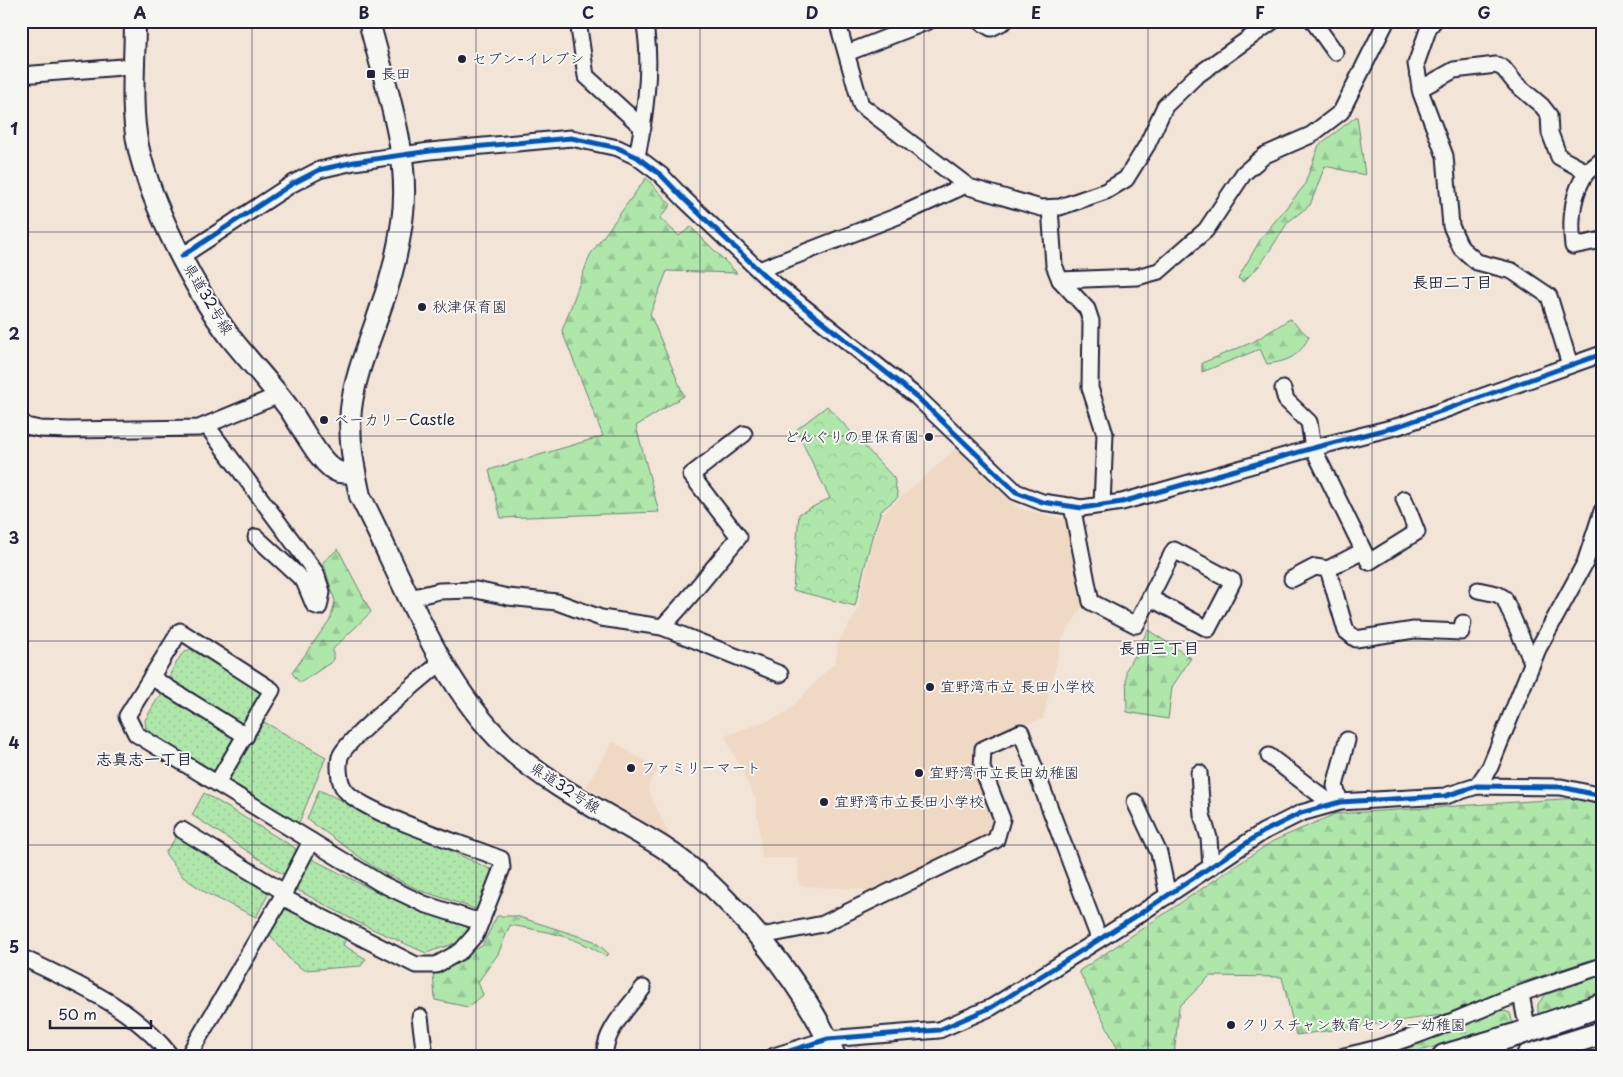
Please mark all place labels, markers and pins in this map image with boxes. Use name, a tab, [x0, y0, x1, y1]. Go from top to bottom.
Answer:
place label: セブン-イレブン	[472, 46, 584, 69]
marker: セブン-イレブン	[456, 53, 468, 65]
place label: 長田	[381, 61, 411, 84]
marker: 長田	[365, 68, 377, 80]
place label: 秋津保育園	[432, 294, 507, 317]
marker: 秋津保育園	[416, 301, 428, 313]
place label: ベーカリーCastle	[334, 407, 455, 430]
marker: ベーカリーCastle	[318, 414, 330, 426]
place label: どんぐりの里保育園	[784, 424, 919, 447]
marker: どんぐりの里保育園	[923, 431, 935, 443]
place label: 宜野湾市立 長田小学校	[940, 674, 1095, 697]
marker: 宜野湾市立 長田小学校	[924, 681, 936, 693]
place label: ファミリーマート	[641, 755, 761, 778]
place label: 宜野湾市立長田幼稚園	[929, 760, 1079, 783]
marker: ファミリーマート	[625, 762, 637, 774]
marker: 宜野湾市立長田幼稚園	[913, 767, 925, 779]
place label: 宜野湾市立長田小学校	[834, 789, 984, 812]
marker: 宜野湾市立長田小学校	[818, 796, 830, 808]
place label: クリスチャン教育センター幼稚園	[1241, 1012, 1465, 1035]
marker: クリスチャン教育センター幼稚園	[1225, 1019, 1237, 1031]

